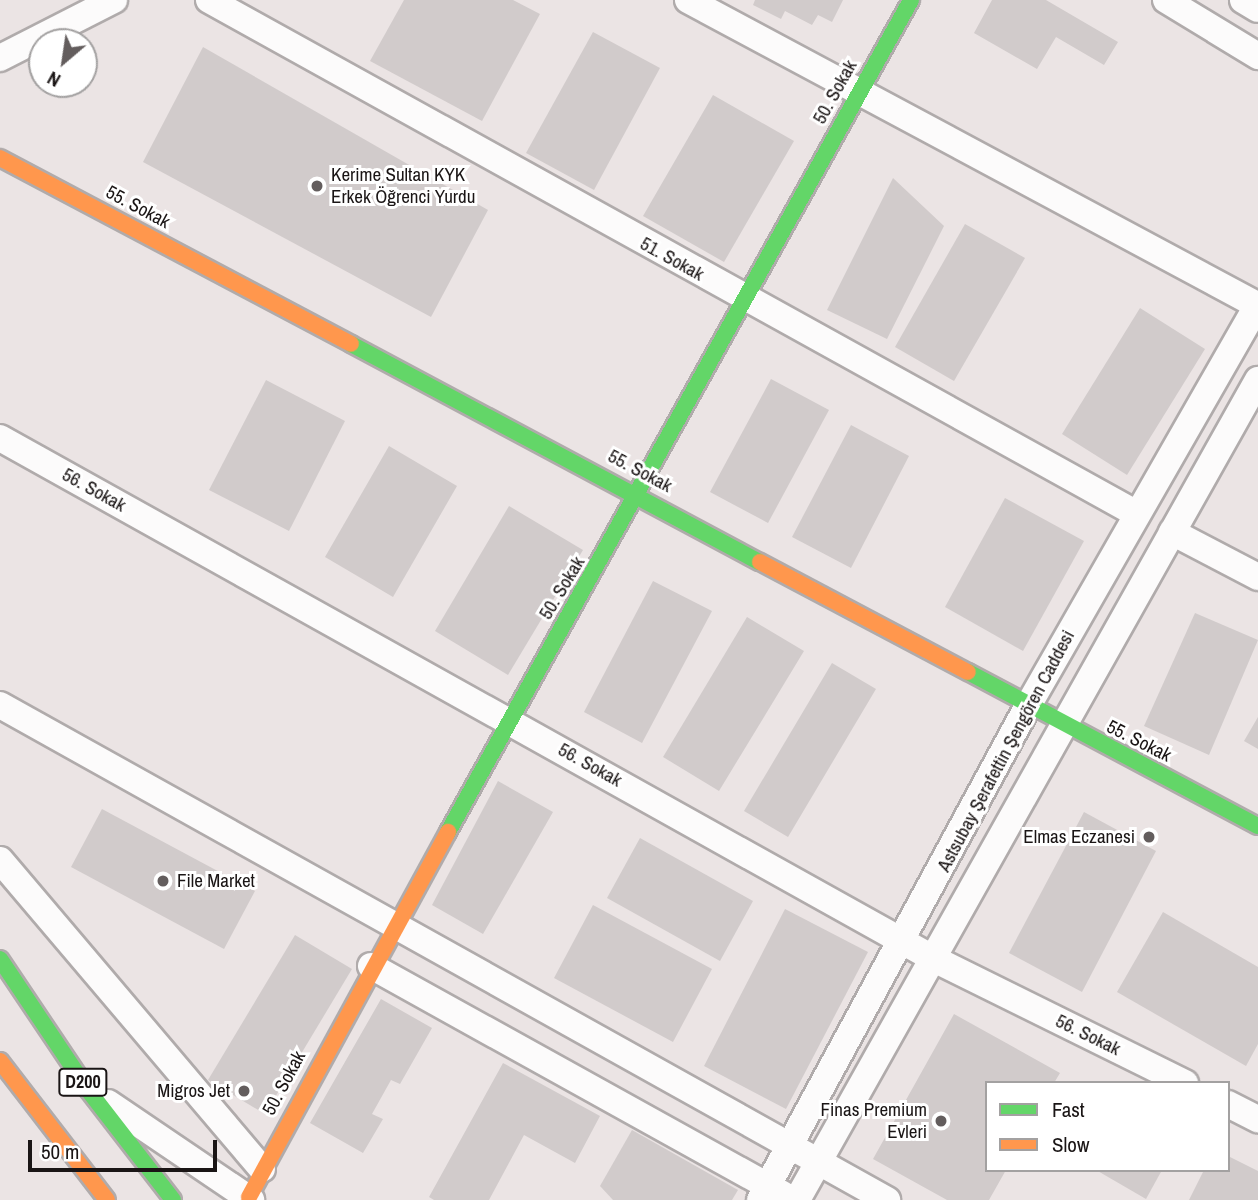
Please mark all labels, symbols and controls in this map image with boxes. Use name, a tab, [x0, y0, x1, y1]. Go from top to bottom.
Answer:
north arrow	[28, 28, 98, 98]
street label: 50. Sokak	[808, 56, 862, 128]
text: N	[43, 66, 65, 94]
place label: Kerime Sultan KYK Erkek Öğrenci Yurdu	[331, 164, 476, 208]
marker: Kerime Sultan KYK Erkek Öğrenci Yurdu	[309, 178, 325, 194]
street label: 55. Sokak	[102, 181, 174, 233]
street label: 51. Sokak	[636, 232, 708, 286]
street label: 55. Sokak	[604, 445, 676, 497]
street label: 56. Sokak	[58, 463, 130, 517]
street label: 50. Sokak	[534, 552, 590, 624]
street label: Astsubay Şerafettin Şengören Caddesi	[933, 626, 1079, 876]
street label: 55. Sokak	[1103, 715, 1175, 767]
street label: 56. Sokak	[554, 738, 626, 792]
place label: Elmas Eczanesi	[1023, 826, 1135, 848]
marker: Elmas Eczanesi	[1141, 829, 1157, 845]
place label: File Market	[177, 870, 255, 892]
marker: File Market	[155, 873, 171, 889]
street label: 56. Sokak	[1052, 1010, 1124, 1060]
street label: 50. Sokak	[258, 1047, 310, 1119]
road number: D200	[57, 1068, 109, 1097]
place label: Migros Jet	[157, 1080, 230, 1102]
legend	[985, 1081, 1230, 1172]
marker: Migros Jet	[236, 1083, 252, 1099]
text: Fast	[1052, 1095, 1085, 1124]
place label: Finas Premium Evleri	[821, 1099, 927, 1143]
marker: Finas Premium Evleri	[933, 1113, 949, 1129]
scale bar	[32, 1126, 220, 1170]
text: Slow	[1052, 1130, 1089, 1159]
text: 50 m	[41, 1137, 79, 1166]

